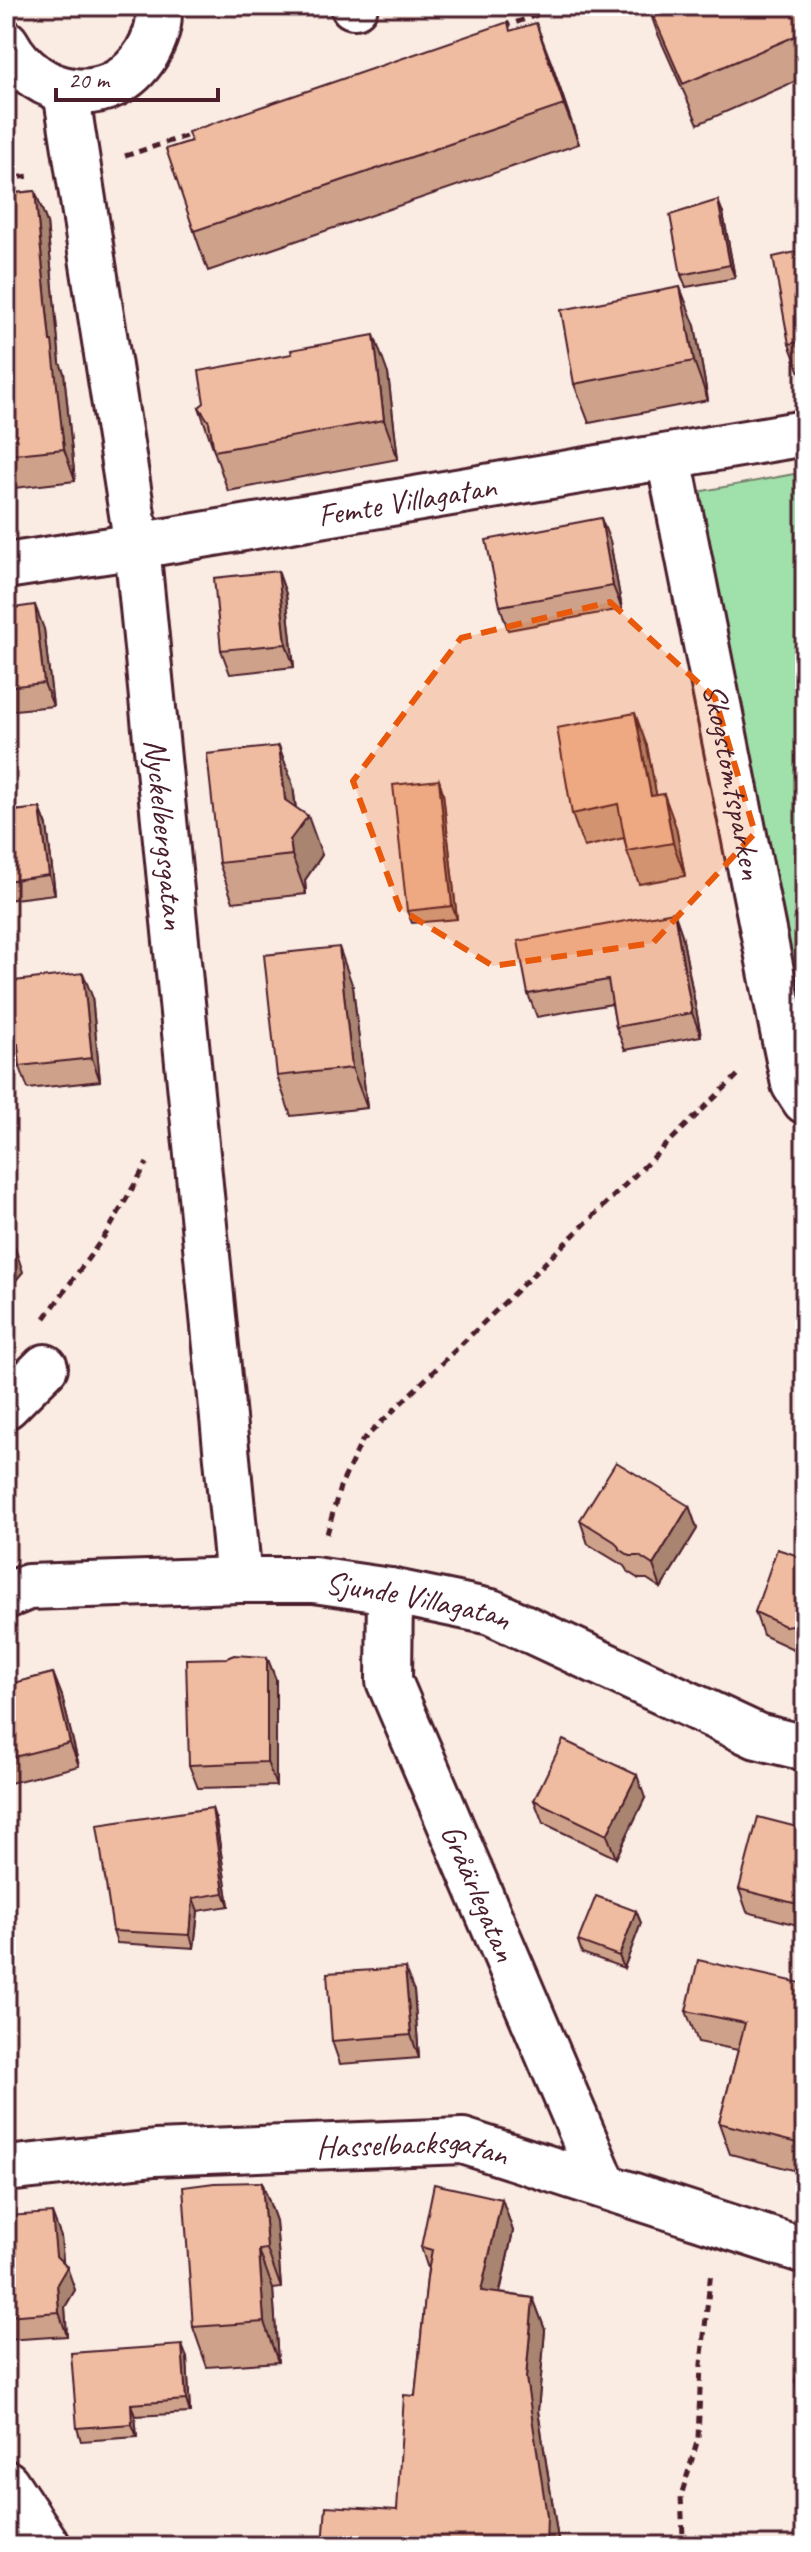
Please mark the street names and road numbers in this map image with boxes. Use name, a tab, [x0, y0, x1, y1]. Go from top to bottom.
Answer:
street label: Femte Villagatan	[315, 465, 500, 536]
street label: Skogstomtsparken	[693, 681, 772, 883]
street label: Nyckelbergsgatan	[135, 737, 195, 932]
street label: Sjunde Villagatan	[323, 1562, 519, 1640]
street label: Gråärlegatan	[432, 1818, 526, 1968]
street label: Hasselbacksgatan	[315, 2120, 515, 2176]

